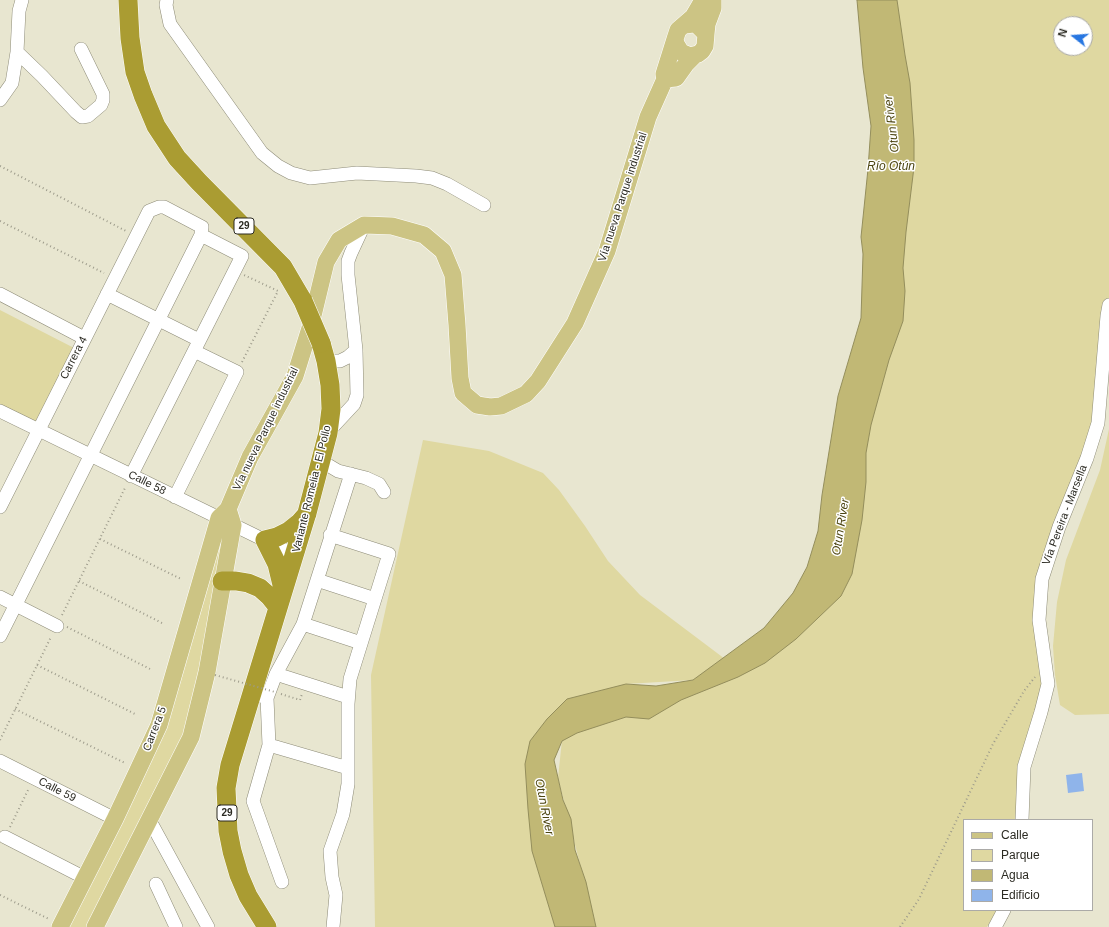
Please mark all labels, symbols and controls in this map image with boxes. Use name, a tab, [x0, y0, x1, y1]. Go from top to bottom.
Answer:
north arrow	[1053, 16, 1093, 56]
text: N	[1056, 27, 1069, 38]
water label: Otun River	[881, 95, 903, 153]
street label: Vía nueva Parque industrial	[596, 131, 650, 263]
water label: Río Otún	[867, 160, 915, 174]
road number: 29	[234, 218, 254, 234]
street label: Carrera 4	[58, 334, 90, 382]
street label: Vía nueva Parque industrial	[230, 365, 302, 493]
street label: Variante Romelia - El Pollo	[290, 424, 334, 554]
street label: Vía Pereira - Marsella	[1040, 463, 1090, 567]
street label: Calle 58	[126, 468, 168, 498]
water label: Otun River	[829, 498, 853, 556]
street label: Carrera 5	[141, 705, 169, 753]
street label: Calle 59	[36, 775, 78, 805]
water label: Otun River	[531, 777, 557, 837]
road number: 29	[217, 805, 237, 821]
legend	[963, 819, 1093, 911]
text: Calle	[1001, 828, 1028, 842]
text: Parque	[1001, 848, 1040, 862]
text: Agua	[1001, 868, 1029, 882]
text: Edificio	[1001, 888, 1040, 902]

